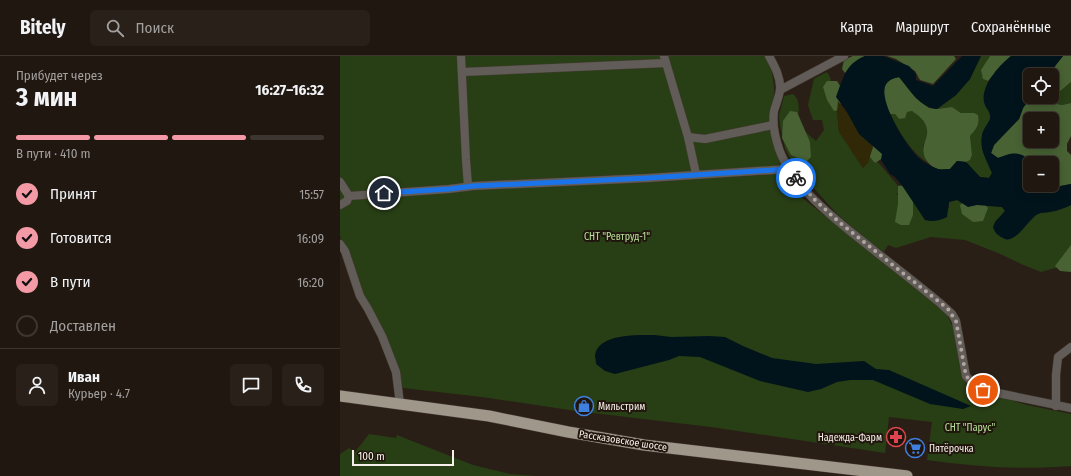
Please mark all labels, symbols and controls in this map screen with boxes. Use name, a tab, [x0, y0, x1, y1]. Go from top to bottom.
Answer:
search box	[90, 10, 370, 46]
text: Bitely	[20, 16, 66, 39]
icon: search	[104, 17, 126, 39]
text: Поиск	[136, 19, 174, 37]
text: Карта	[840, 19, 873, 36]
text: Маршрут	[895, 19, 949, 36]
text: Сохранённые	[971, 19, 1051, 36]
text: Прибудет через	[16, 68, 103, 83]
map controls	[1023, 68, 1059, 192]
button: locate	[1023, 68, 1059, 104]
text: 16:27–16:32	[255, 81, 324, 99]
text: 3 мин	[16, 82, 77, 113]
button: +	[1023, 112, 1059, 148]
text: В пути · 410 m	[16, 146, 90, 161]
button: −	[1023, 156, 1059, 192]
courier	[776, 158, 816, 198]
icon: bike	[785, 167, 807, 189]
pin	[367, 176, 401, 210]
icon: home	[373, 182, 395, 204]
icon: check	[16, 183, 38, 205]
text: Принят	[50, 185, 97, 203]
text: 15:57	[299, 187, 324, 202]
icon: check	[16, 227, 38, 249]
text: Готовится	[50, 229, 112, 247]
text: 16:09	[297, 231, 324, 246]
park label: СНТ "Ревтруд-1"	[584, 231, 650, 243]
icon: check	[16, 271, 38, 293]
text: В пути	[50, 273, 91, 291]
text: 16:20	[297, 275, 324, 290]
text: Доставлен	[50, 317, 116, 335]
button: person	[16, 364, 58, 406]
button: chat	[230, 364, 272, 406]
button: phone	[282, 364, 324, 406]
text: Иван	[68, 368, 100, 386]
pin	[966, 373, 1000, 407]
icon: bag	[972, 379, 994, 401]
text: Курьер · 4.7	[68, 386, 130, 401]
shop icon: Мильстрим	[573, 395, 595, 417]
place label: Мильстрим	[598, 401, 645, 413]
park label: СНТ "Парус"	[945, 422, 996, 434]
pharmacy icon: Надежда-Фарм	[885, 426, 907, 448]
street label: Рассказовское шоссе	[578, 428, 668, 454]
place label: Надежда-Фарм	[818, 432, 882, 444]
supermarket icon: Пятёрочка	[904, 437, 926, 459]
place label: Пятёрочка	[929, 443, 974, 455]
scale bar	[352, 448, 454, 467]
text: 100 m	[358, 450, 385, 463]

